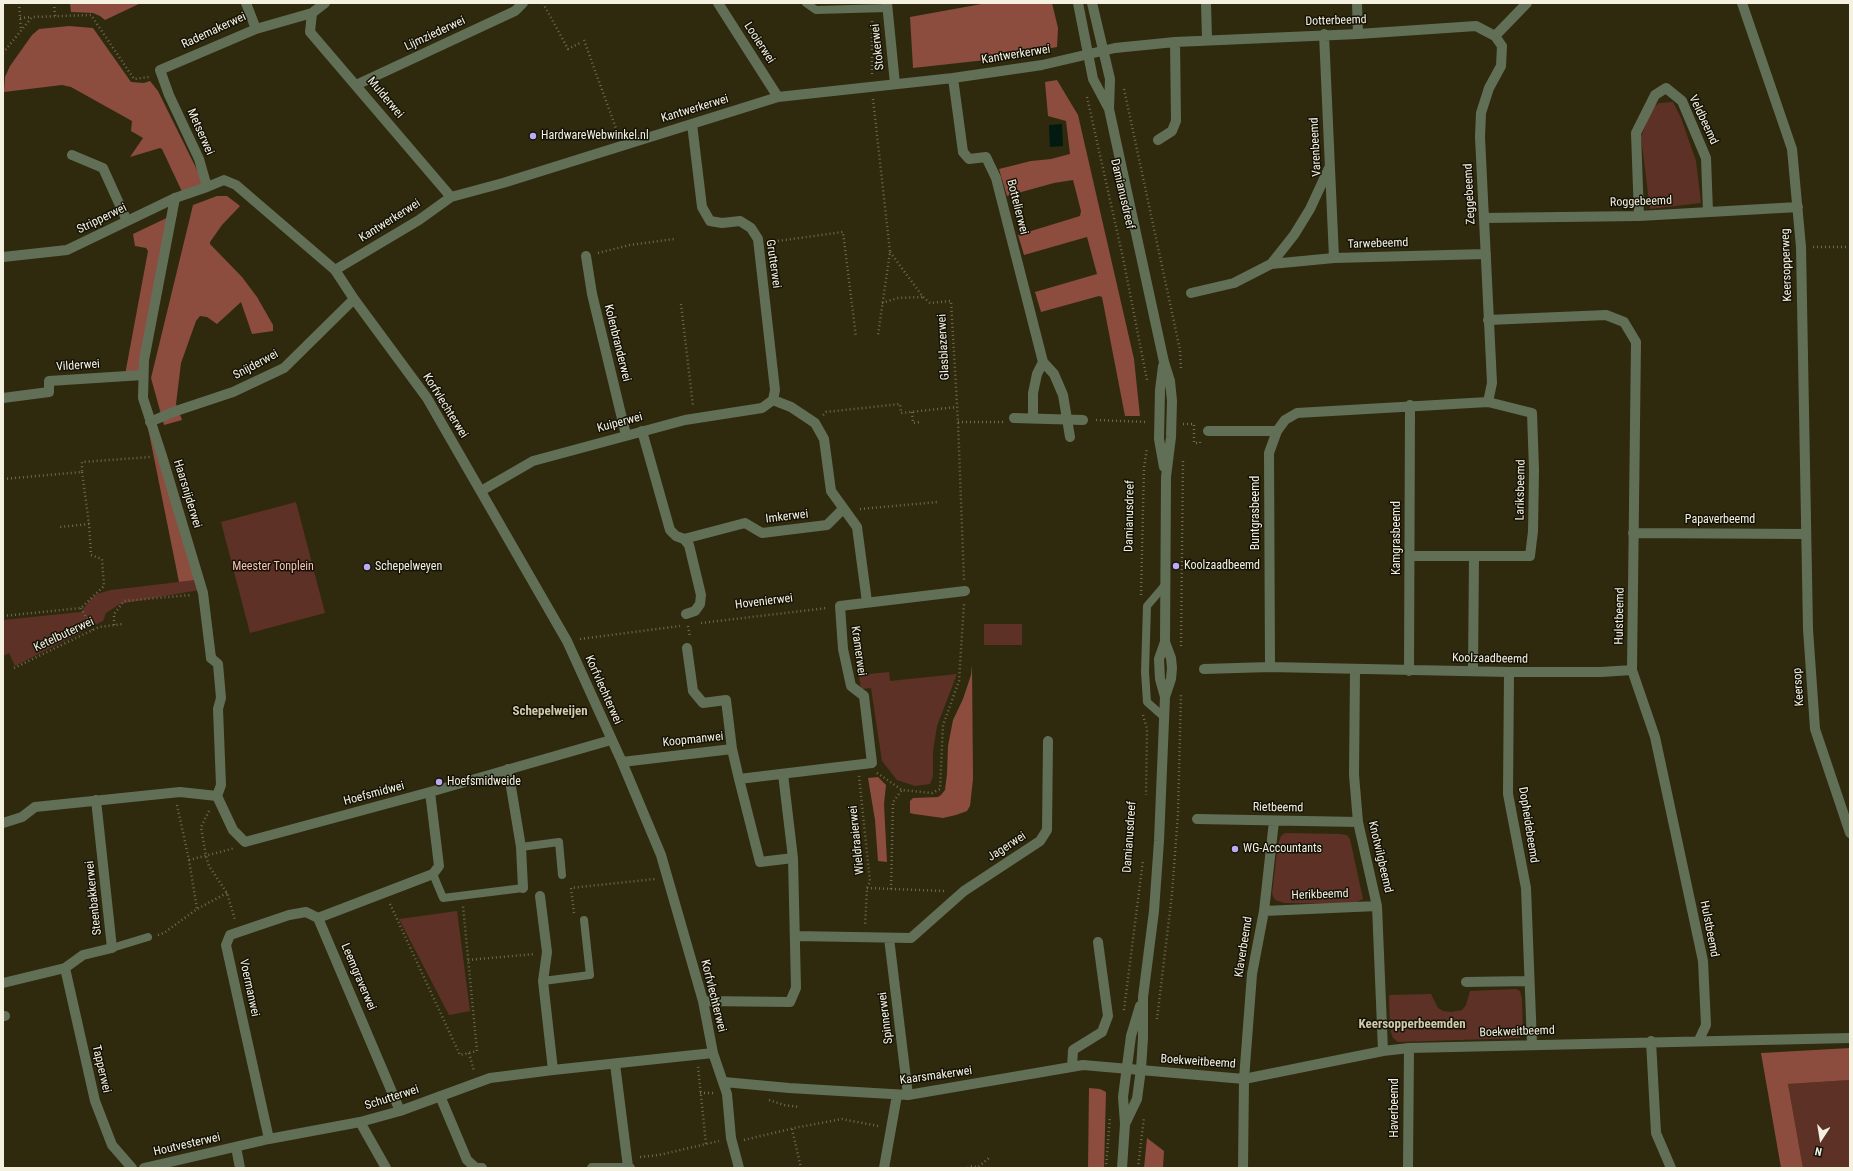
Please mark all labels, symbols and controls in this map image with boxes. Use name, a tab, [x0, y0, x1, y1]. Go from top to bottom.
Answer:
street label: Rademakerwei	[180, 10, 248, 52]
street label: Dotterbeemd	[1305, 13, 1367, 29]
street label: Lijmziederwei	[402, 14, 468, 54]
street label: Looierwei	[740, 20, 778, 66]
street label: Stokerwei	[868, 23, 888, 71]
street label: Kantwerkerwei	[981, 42, 1051, 68]
street label: Mulderwei	[364, 75, 406, 121]
street label: Kantwerkerwei	[660, 92, 730, 126]
street label: Veldbeemd	[1685, 93, 1721, 147]
street label: Metserwei	[183, 107, 217, 157]
street label: Varenbeemd	[1307, 117, 1325, 177]
place label: HardwareWebwinkel.nl	[541, 129, 649, 143]
marker: HardwareWebwinkel.nl	[528, 131, 538, 141]
street label: Damianusdreef	[1107, 157, 1137, 231]
street label: Zeggebeemd	[1461, 163, 1479, 225]
street label: Bottelierwei	[1003, 178, 1031, 236]
street label: Roggebeemd	[1610, 194, 1672, 210]
street label: Kantwerkerwei	[357, 196, 423, 246]
street label: Stripperwei	[75, 201, 129, 237]
street label: Keersopperweg	[1779, 228, 1795, 302]
street label: Tarwebeemd	[1347, 236, 1409, 252]
street label: Grutterwei	[762, 239, 784, 289]
street label: Kolenbranderwei	[600, 303, 634, 383]
street label: Glasblazerwei	[935, 314, 953, 380]
street label: Snijderwei	[231, 347, 281, 383]
street label: Vilderwei	[56, 357, 100, 375]
street label: Korfvlechterwei	[419, 371, 471, 441]
street label: Kuiperwei	[596, 410, 644, 436]
street label: Haarsnijderwei	[170, 458, 204, 530]
street label: Lariksbeemd	[1513, 459, 1529, 521]
street label: Buntgrasbeemd	[1249, 476, 1263, 550]
street label: Damianusdreef	[1122, 480, 1138, 552]
street label: Kamgrasbeemd	[1390, 501, 1404, 575]
street label: Imkerwei	[765, 507, 809, 527]
street label: Papaverbeemd	[1685, 513, 1755, 527]
place label: Koolzaadbeemd	[1184, 559, 1260, 573]
park label: Meester Tonplein	[232, 560, 314, 574]
place label: Schepelweyen	[375, 560, 442, 574]
marker: Koolzaadbeemd	[1171, 561, 1181, 571]
marker: Schepelweyen	[362, 562, 372, 572]
street label: Hulstbeemd	[1612, 587, 1628, 645]
street label: Hovenierwei	[734, 591, 794, 613]
street label: Ketelbuterwei	[32, 615, 96, 655]
street label: Kramerwei	[847, 625, 869, 677]
street label: Koolzaadbeemd	[1452, 651, 1528, 667]
street label: Korfvlechterwei	[581, 653, 625, 727]
street label: Keersop	[1790, 667, 1808, 707]
district label: Schepelweijen	[512, 704, 588, 720]
street label: Koopmanwei	[662, 730, 724, 750]
place label: Hoefsmidweide	[447, 775, 521, 789]
marker: Hoefsmidweide	[434, 777, 444, 787]
street label: Hoefsmidwei	[342, 779, 406, 809]
street label: Dopheidebeemd	[1515, 786, 1541, 864]
street label: Rietbeemd	[1253, 800, 1303, 816]
street label: Damianusdreef	[1120, 801, 1140, 873]
street label: Wieldraaierwei	[846, 805, 868, 875]
street label: Knotwilgbeemd	[1365, 820, 1395, 894]
street label: Jagerwei	[985, 829, 1029, 865]
place label: WG-Accountants	[1243, 842, 1322, 856]
marker: WG-Accountants	[1230, 844, 1240, 854]
street label: Steenbakkerwei	[83, 860, 105, 936]
street label: Herikbeemd	[1291, 887, 1349, 903]
street label: Hulstbeemd	[1696, 900, 1722, 958]
street label: Klaverbeemd	[1232, 916, 1256, 978]
street label: Leemgraverwei	[337, 941, 379, 1013]
street label: Voermanwei	[236, 958, 262, 1018]
street label: Korfvlechterwei	[697, 958, 729, 1034]
street label: Spinnerwei	[876, 991, 896, 1045]
district label: Keersopperbeemden	[1358, 1017, 1466, 1033]
street label: Boekweitbeemd	[1479, 1023, 1555, 1041]
street label: Tapperwei	[89, 1044, 113, 1094]
street label: Boekweitbeemd	[1160, 1052, 1236, 1072]
street label: Kaarsmakerwei	[899, 1064, 973, 1088]
street label: Haverbeemd	[1388, 1078, 1402, 1138]
street label: Schutterwei	[363, 1082, 421, 1114]
north arrow	[1801, 1119, 1841, 1159]
street label: Houtvesterwei	[152, 1130, 222, 1160]
text: N	[1814, 1144, 1823, 1158]

